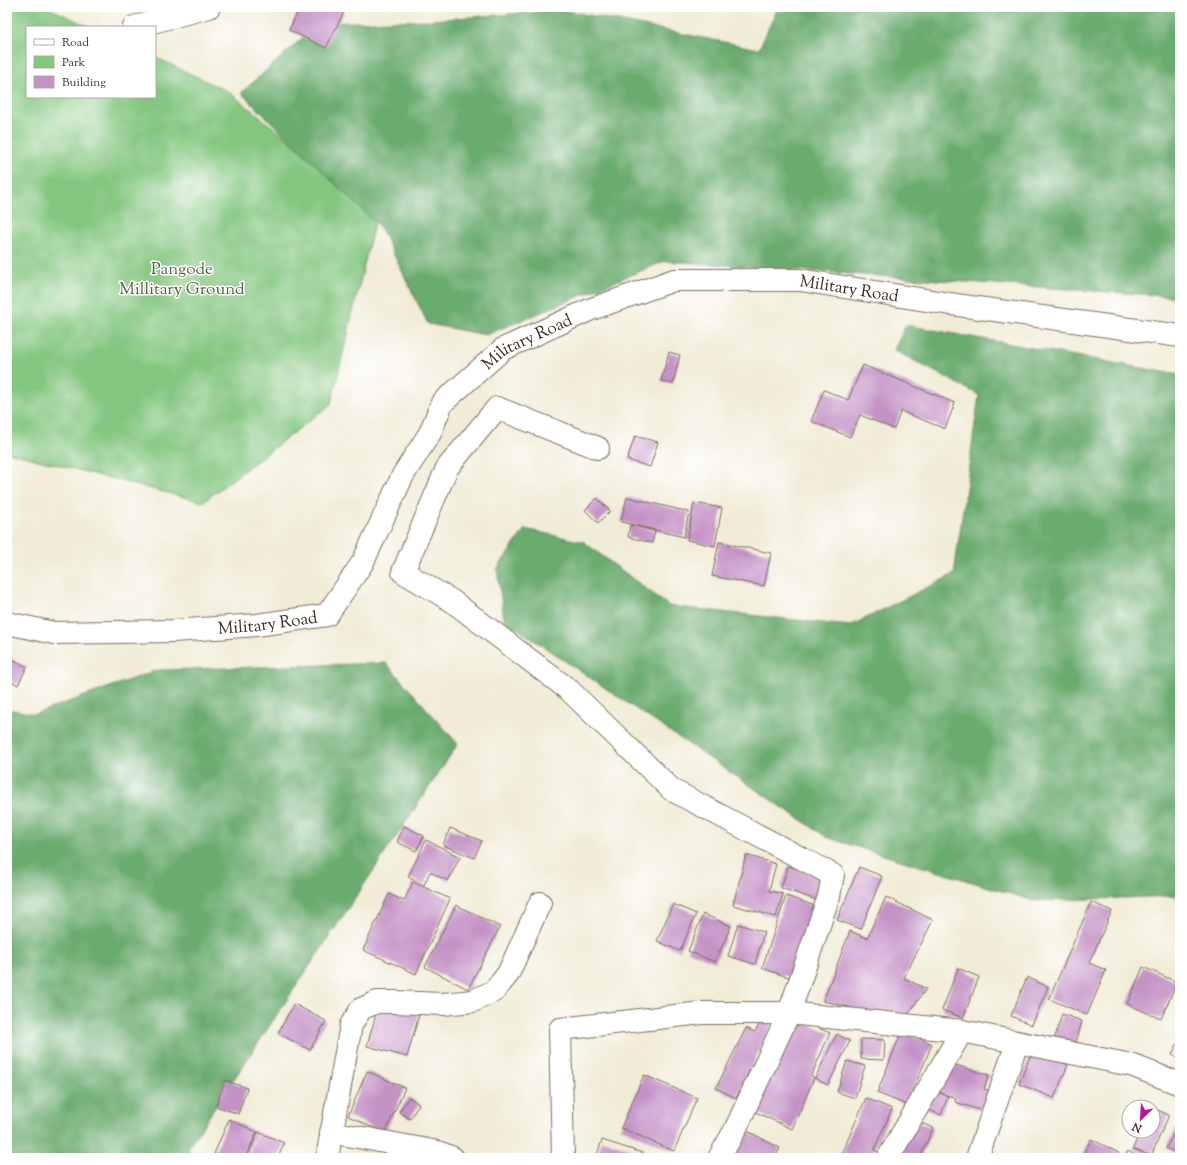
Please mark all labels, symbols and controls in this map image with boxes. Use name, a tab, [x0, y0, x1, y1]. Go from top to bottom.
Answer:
legend	[26, 26, 156, 98]
text: Road	[62, 34, 89, 52]
text: Park	[62, 54, 85, 72]
text: Building	[62, 74, 106, 92]
park label: Pangode Millitary Ground	[119, 258, 245, 302]
street label: Military Road	[798, 270, 901, 310]
street label: Military Road	[477, 309, 577, 376]
street label: Military Road	[217, 606, 320, 642]
north arrow	[1121, 1099, 1161, 1139]
text: N	[1130, 1118, 1145, 1137]

